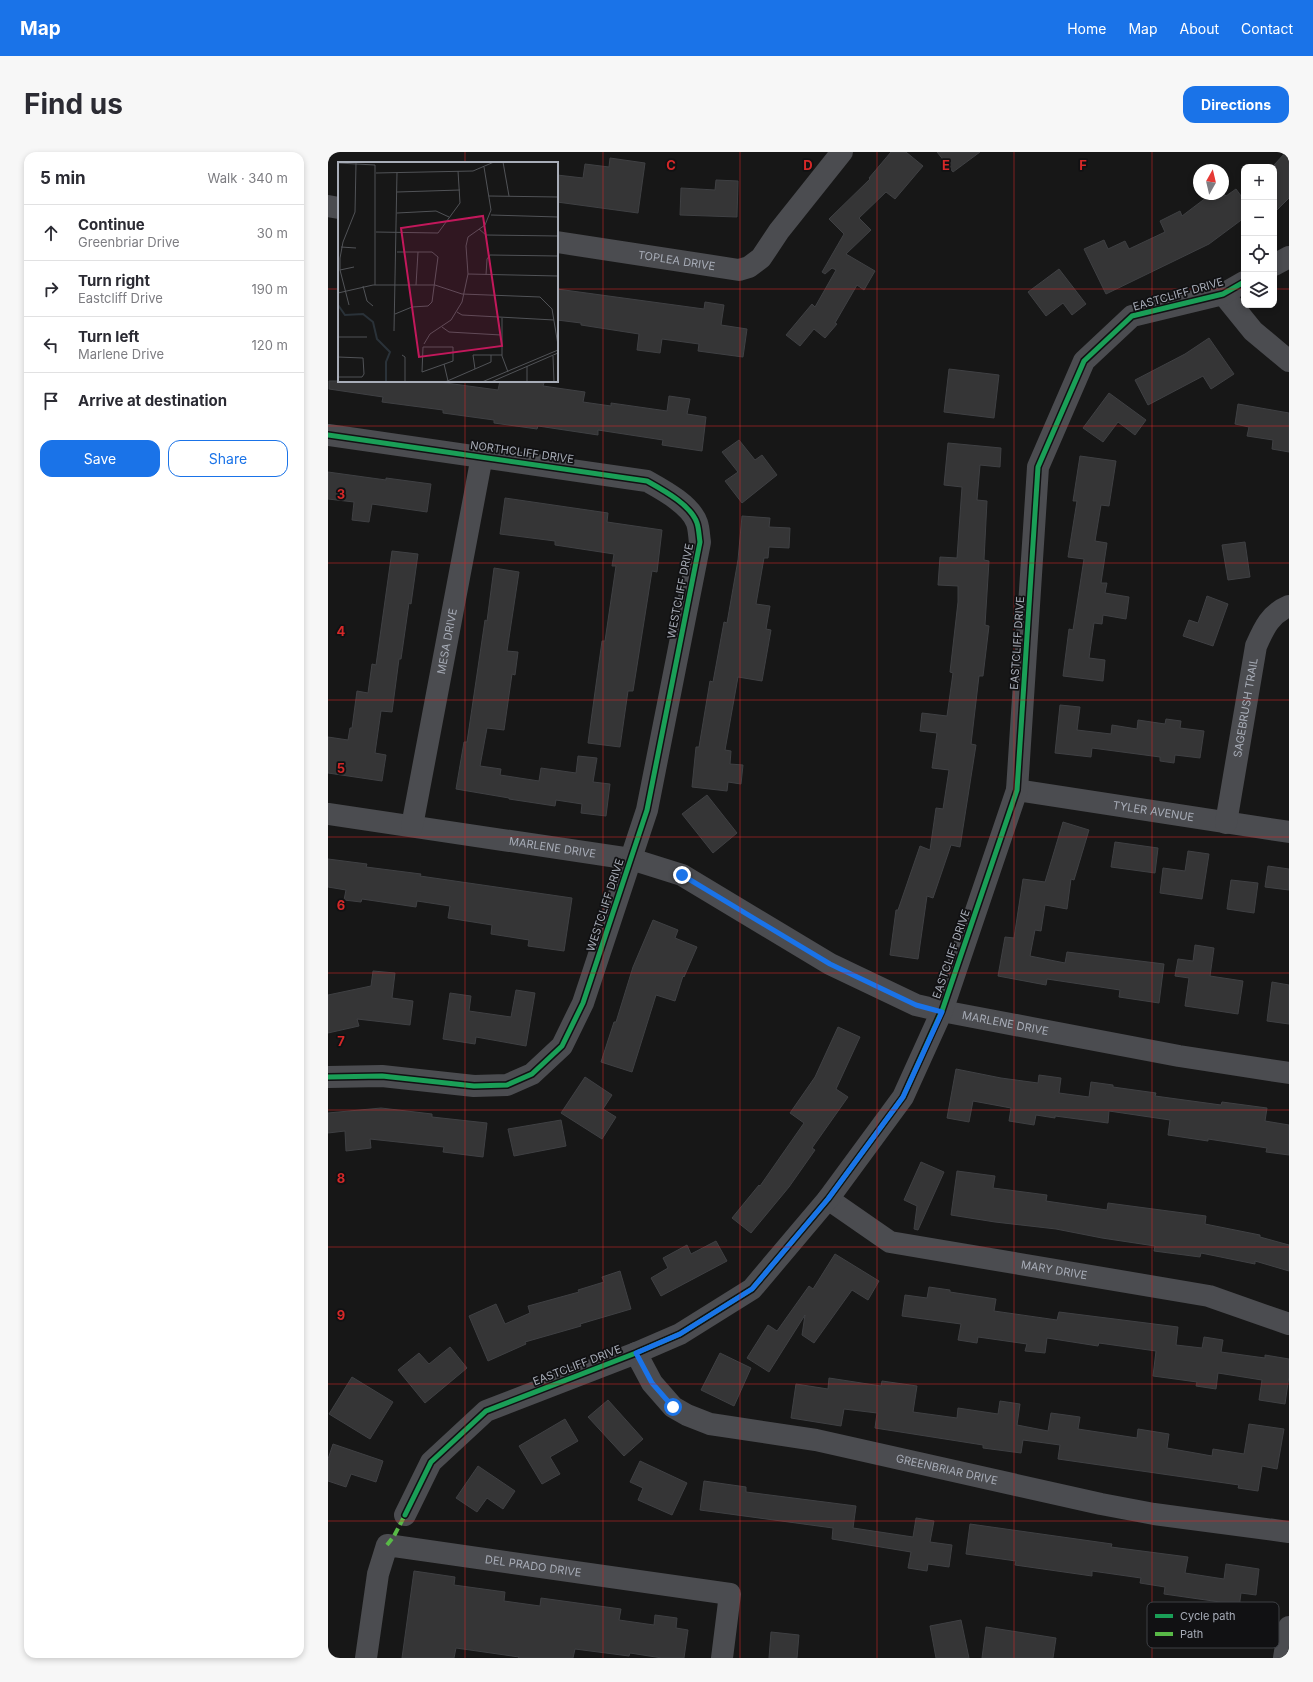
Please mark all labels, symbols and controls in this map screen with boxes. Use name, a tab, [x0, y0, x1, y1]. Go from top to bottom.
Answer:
text: Map	[20, 17, 61, 40]
text: Home	[1067, 20, 1106, 37]
text: Map	[1128, 20, 1158, 37]
text: About	[1180, 20, 1219, 37]
text: Contact	[1241, 20, 1293, 37]
button: Directions	[1183, 86, 1289, 123]
text: Find us	[24, 87, 123, 121]
text: C	[666, 157, 676, 173]
text: D	[803, 157, 813, 173]
text: E	[942, 157, 950, 173]
text: F	[1079, 157, 1087, 173]
inset map	[338, 162, 558, 382]
north arrow	[1193, 164, 1229, 200]
map controls	[1241, 164, 1277, 308]
button: +	[1241, 164, 1277, 200]
text: 5 min	[40, 168, 86, 188]
text: Walk · 340 m	[208, 170, 288, 186]
button: −	[1241, 200, 1277, 236]
text: Continue	[78, 215, 145, 234]
icon: ahead	[40, 222, 62, 244]
text: 30 m	[257, 225, 288, 241]
text: Greenbriar Drive	[78, 234, 180, 250]
button: locate	[1241, 236, 1277, 272]
street label: TOPLEA DRIVE	[637, 248, 716, 273]
text: Turn right	[78, 271, 150, 290]
button: layers	[1241, 272, 1277, 308]
street label: EASTCLIFF DRIVE	[1131, 274, 1225, 314]
icon: right	[40, 278, 62, 300]
text: 190 m	[251, 281, 288, 297]
text: Eastcliff Drive	[78, 290, 163, 306]
text: Turn left	[78, 327, 139, 346]
icon: left	[40, 334, 62, 356]
text: 120 m	[252, 337, 288, 353]
text: Marlene Drive	[78, 346, 164, 362]
icon: arrive	[40, 390, 62, 412]
text: Arrive at destination	[78, 391, 227, 410]
street label: NORTHCLIFF DRIVE	[469, 438, 575, 466]
button: Save	[40, 440, 160, 477]
button: Share	[168, 440, 288, 477]
text: 3	[337, 486, 345, 502]
street label: WESTCLIFF DRIVE	[664, 542, 696, 640]
street label: EASTCLIFF DRIVE	[1007, 596, 1027, 690]
street label: MESA DRIVE	[434, 607, 460, 675]
text: 4	[337, 623, 346, 639]
street label: SAGEBRUSH TRAIL	[1230, 657, 1261, 759]
text: 5	[337, 760, 345, 776]
street label: TYLER AVENUE	[1112, 798, 1195, 824]
street label: MARLENE DRIVE	[508, 834, 597, 861]
street label: WESTCLIFF DRIVE	[583, 857, 627, 953]
route end	[673, 866, 691, 884]
text: 6	[337, 897, 345, 913]
street label: EASTCLIFF DRIVE	[929, 908, 973, 1000]
street label: MARLENE DRIVE	[961, 1008, 1050, 1038]
text: 7	[337, 1033, 345, 1049]
text: 8	[337, 1170, 345, 1186]
street label: MARY DRIVE	[1020, 1257, 1088, 1282]
text: 9	[337, 1307, 345, 1323]
street label: EASTCLIFF DRIVE	[531, 1342, 623, 1388]
route start	[664, 1398, 682, 1416]
street label: GREENBRIAR DRIVE	[894, 1451, 999, 1488]
street label: DEL PRADO DRIVE	[484, 1552, 582, 1580]
legend	[1147, 1602, 1279, 1648]
text: Cycle path	[1180, 1609, 1236, 1623]
text: Path	[1180, 1627, 1203, 1641]

